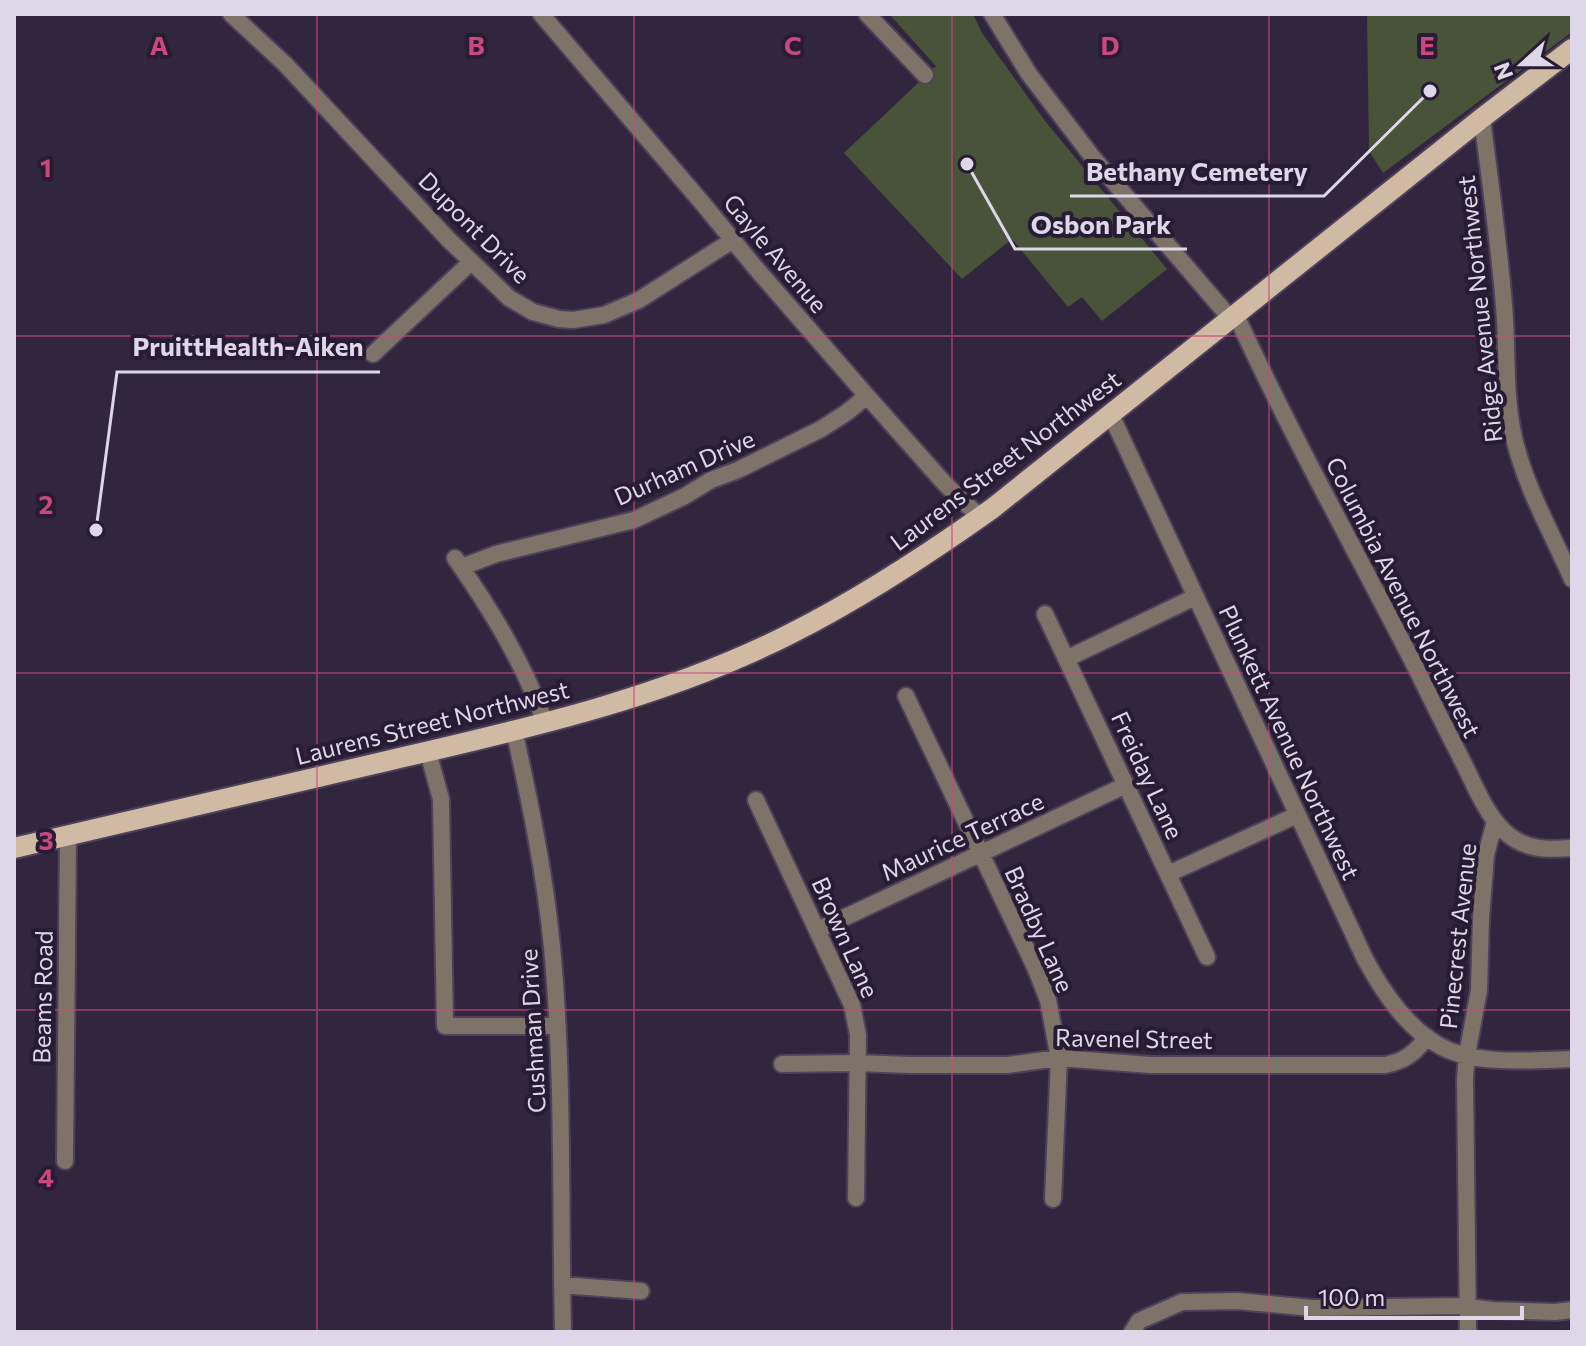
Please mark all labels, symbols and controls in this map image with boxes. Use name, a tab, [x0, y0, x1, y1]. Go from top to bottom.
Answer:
north arrow	[1482, 24, 1562, 104]
text: A	[150, 29, 169, 60]
text: B	[467, 29, 485, 60]
text: C	[784, 29, 802, 60]
text: D	[1100, 29, 1120, 60]
text: E	[1419, 29, 1435, 60]
text: N	[1487, 59, 1518, 84]
callout: Bethany Cemetery	[1070, 146, 1324, 196]
text: 1	[40, 151, 52, 182]
text: Bethany Cemetery	[1086, 155, 1308, 186]
street label: Dupont Drive	[413, 165, 537, 289]
street label: Ridge Avenue Northwest	[1451, 174, 1507, 444]
street label: Gayle Avenue	[718, 188, 834, 318]
callout: Osbon Park	[1015, 199, 1187, 249]
text: Osbon Park	[1031, 208, 1171, 239]
callout: PruittHealth-Aiken	[117, 322, 380, 372]
text: PruittHealth-Aiken	[132, 330, 364, 361]
street label: Laurens Street Northwest	[884, 364, 1126, 556]
street label: Durham Drive	[609, 423, 759, 511]
street label: Columbia Avenue Northwest	[1321, 452, 1488, 742]
text: 2	[39, 488, 53, 519]
street label: Plunkett Avenue Northwest	[1214, 600, 1367, 884]
street label: Laurens Street Northwest	[292, 674, 572, 770]
street label: Freiday Lane	[1106, 707, 1190, 843]
street label: Maurice Terrace	[876, 786, 1048, 886]
text: 3	[38, 824, 54, 855]
street label: Pinecrest Avenue	[1433, 842, 1481, 1030]
street label: Bradby Lane	[999, 861, 1081, 997]
street label: Brown Lane	[807, 872, 885, 1002]
street label: Beams Road	[26, 930, 58, 1064]
street label: Cushman Drive	[513, 948, 551, 1114]
street label: Ravenel Street	[1055, 1022, 1213, 1054]
text: 4	[38, 1161, 54, 1192]
scale bar	[1306, 1270, 1522, 1320]
text: 100 m	[1318, 1282, 1385, 1311]

